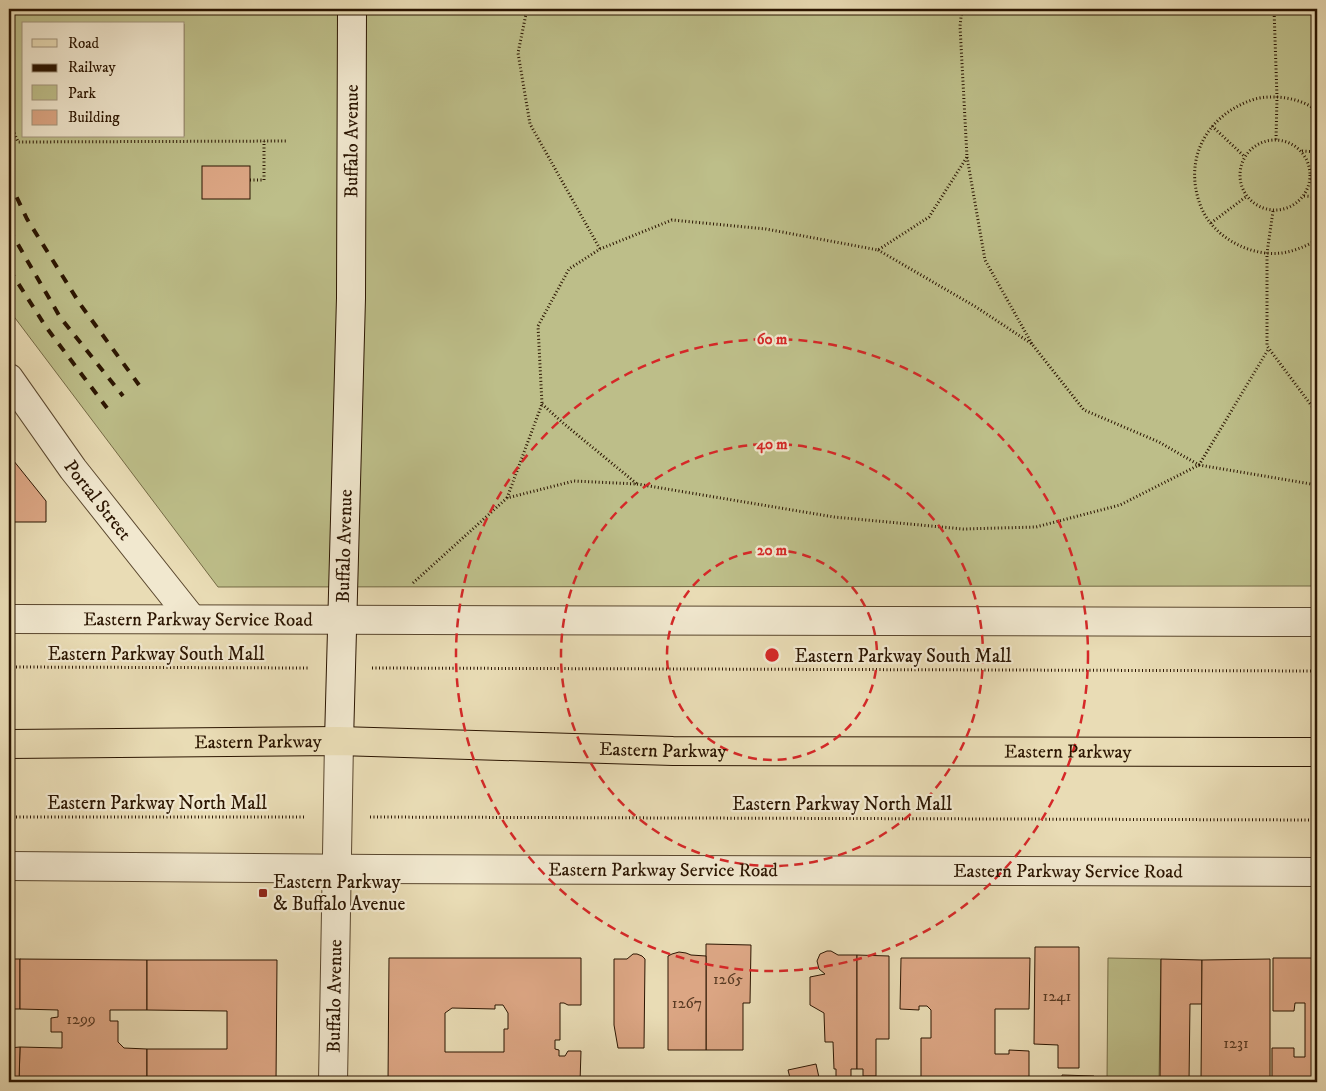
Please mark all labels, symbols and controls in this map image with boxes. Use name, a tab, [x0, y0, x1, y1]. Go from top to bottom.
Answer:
legend	[22, 22, 185, 138]
text: Road	[68, 34, 100, 53]
text: Railway	[68, 58, 116, 77]
text: Park	[68, 84, 97, 103]
street label: Buffalo Avenue	[340, 84, 363, 198]
text: Building	[68, 108, 120, 127]
text: 60 m	[757, 330, 788, 349]
text: 40 m	[755, 435, 788, 454]
street label: Portal Street	[59, 456, 137, 545]
street label: Buffalo Avenue	[331, 489, 357, 603]
text: 20 m	[757, 541, 788, 560]
street label: Eastern Parkway Service Road	[83, 608, 313, 631]
street label: Eastern Parkway South Mall	[48, 643, 265, 666]
street label: Eastern Parkway South Mall	[795, 645, 1012, 668]
centre of rings	[763, 646, 781, 664]
street label: Eastern Parkway	[194, 730, 323, 754]
street label: Eastern Parkway	[599, 737, 728, 763]
street label: Eastern Parkway	[1004, 740, 1133, 763]
street label: Eastern Parkway North Mall	[47, 792, 267, 815]
street label: Eastern Parkway North Mall	[732, 793, 952, 816]
street label: Eastern Parkway Service Road	[548, 858, 778, 882]
street label: Eastern Parkway Service Road	[953, 859, 1183, 883]
place label: Eastern Parkway & Buffalo Avenue	[273, 871, 405, 916]
marker: Eastern Parkway & Buffalo Avenue	[257, 887, 269, 899]
street label: Buffalo Avenue	[322, 939, 347, 1053]
house number: 1265	[713, 969, 743, 989]
house number: 1241	[1043, 986, 1072, 1006]
house number: 1267	[672, 993, 702, 1013]
house number: 1299	[66, 1009, 96, 1029]
house number: 1231	[1223, 1033, 1249, 1053]

